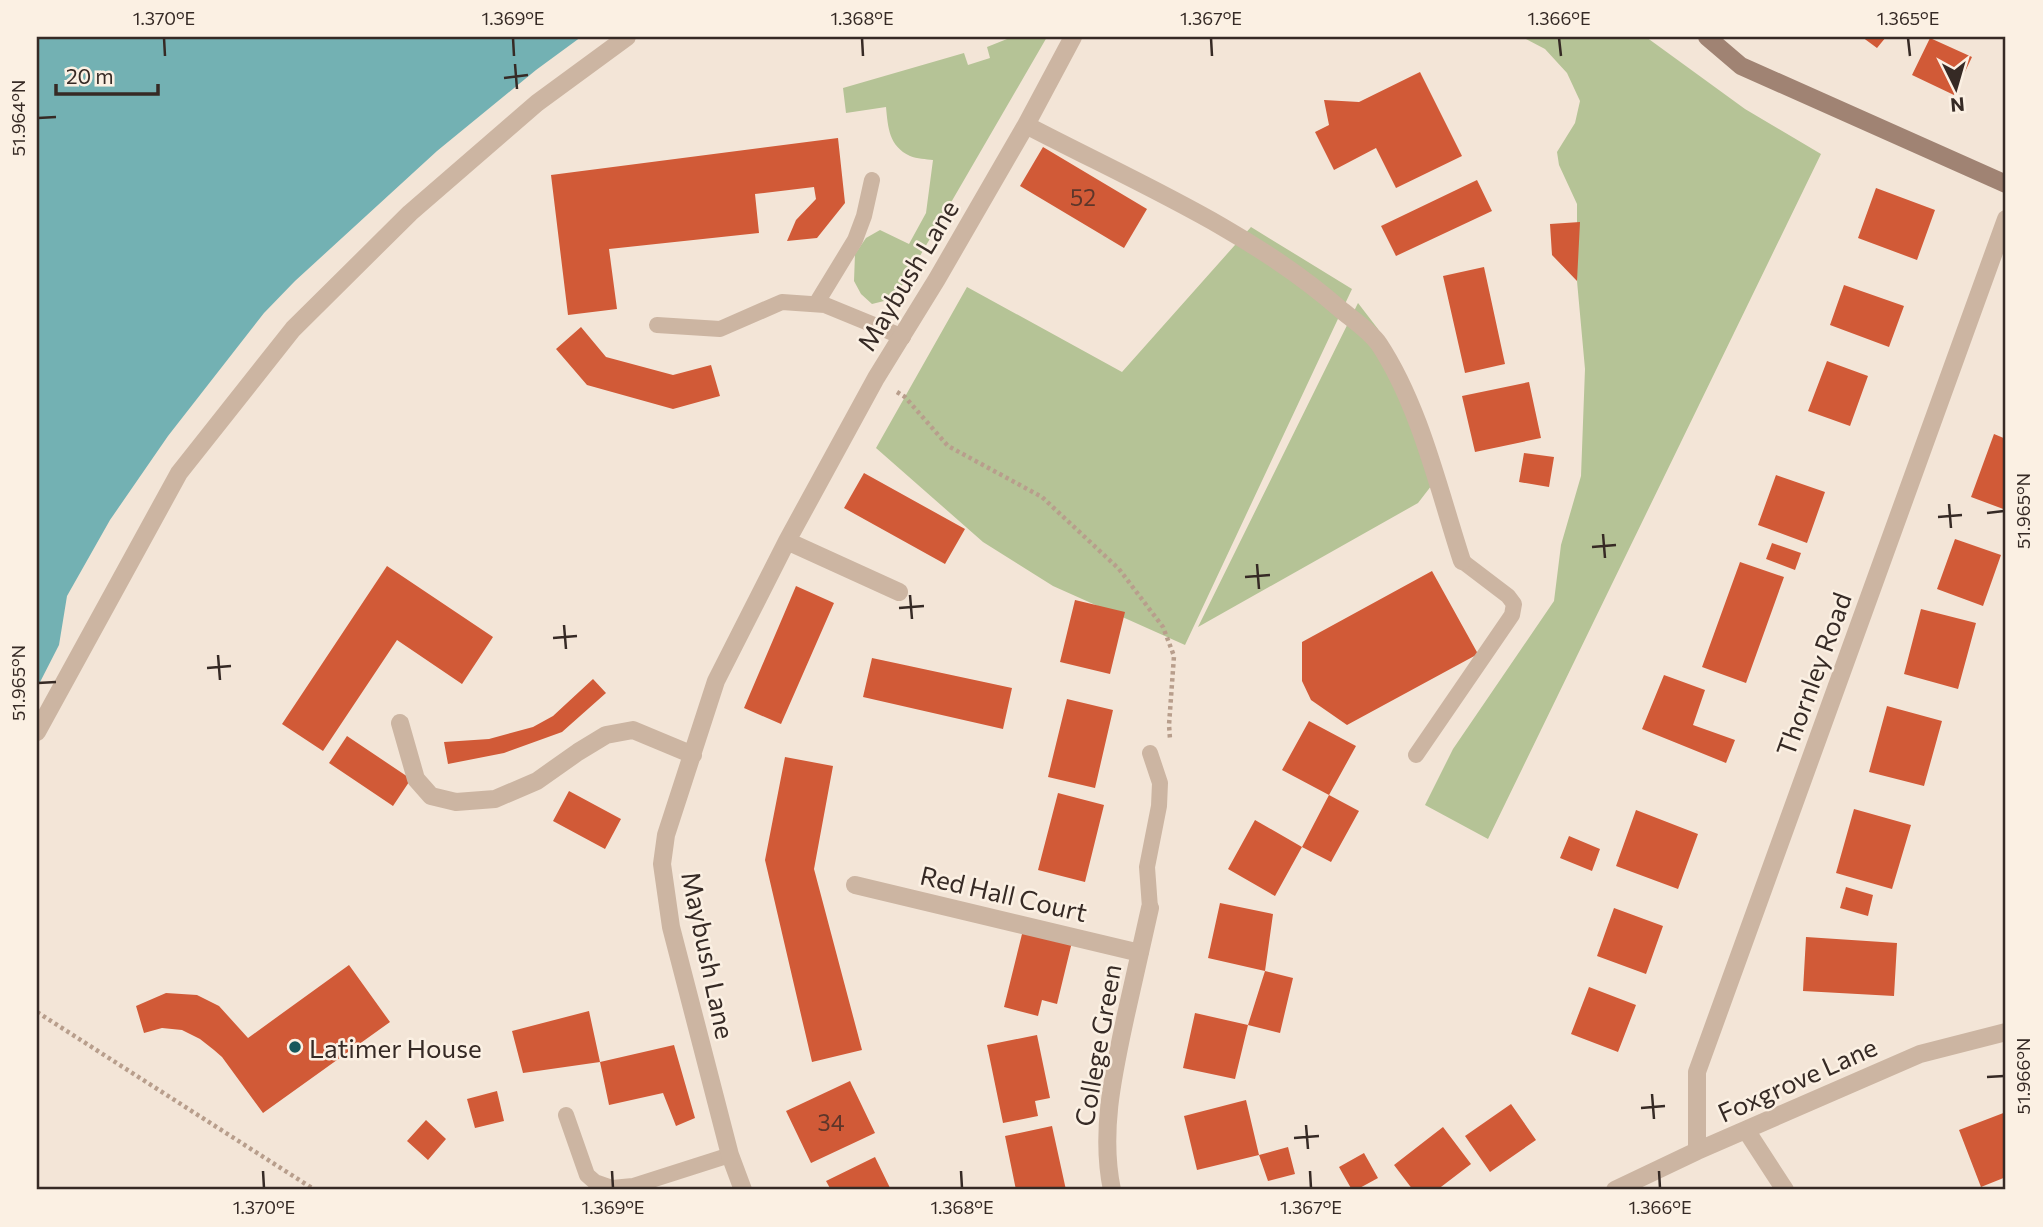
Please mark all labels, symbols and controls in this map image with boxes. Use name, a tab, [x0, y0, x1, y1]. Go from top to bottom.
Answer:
text: 1.370°E	[133, 7, 195, 29]
text: 1.369°E	[482, 7, 544, 29]
text: 1.368°E	[830, 7, 894, 29]
text: 1.367°E	[1180, 7, 1242, 29]
text: 1.366°E	[1527, 7, 1591, 29]
text: 1.365°E	[1877, 7, 1939, 29]
scale bar	[56, 52, 158, 96]
north arrow	[1920, 52, 1990, 122]
text: 20 m	[66, 63, 114, 88]
text: 51.964°N	[7, 80, 29, 156]
text: N	[1949, 93, 1966, 118]
house number: 52	[1070, 183, 1096, 211]
street label: Maybush Lane	[850, 194, 964, 356]
text: 51.965°N	[2012, 473, 2034, 549]
street label: Thornley Road	[1769, 588, 1857, 760]
text: 51.965°N	[7, 645, 29, 721]
street label: Red Hall Court	[917, 859, 1091, 927]
street label: Maybush Lane	[676, 869, 742, 1041]
street label: College Green	[1067, 961, 1127, 1129]
street label: Foxgrove Lane	[1713, 1030, 1881, 1128]
place label: Latimer House	[309, 1032, 482, 1063]
text: 51.966°N	[2012, 1038, 2034, 1114]
marker: Latimer House	[287, 1039, 303, 1055]
house number: 34	[818, 1108, 845, 1136]
text: 1.370°E	[233, 1196, 295, 1218]
text: 1.369°E	[582, 1196, 644, 1218]
text: 1.368°E	[930, 1196, 994, 1218]
text: 1.367°E	[1280, 1196, 1342, 1218]
text: 1.366°E	[1628, 1196, 1692, 1218]

